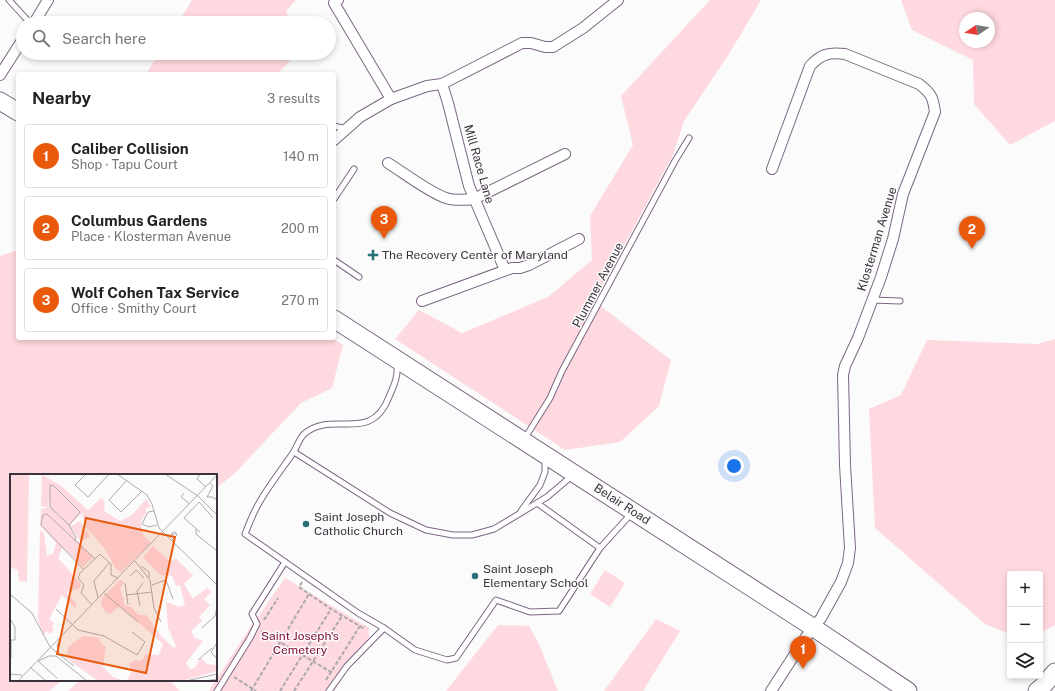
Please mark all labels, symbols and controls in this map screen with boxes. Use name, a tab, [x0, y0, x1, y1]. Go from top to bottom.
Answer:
north arrow	[959, 12, 995, 48]
search box	[16, 16, 336, 60]
icon: search	[30, 27, 52, 49]
text: Search here	[62, 30, 146, 47]
text: Nearby	[32, 88, 91, 108]
text: 3 results	[267, 91, 320, 106]
street label: Mill Race Lane	[461, 123, 497, 205]
text: Caliber Collision	[71, 140, 189, 157]
text: 1	[43, 149, 49, 164]
text: 140 m	[283, 149, 319, 164]
text: Shop · Tapu Court	[71, 157, 178, 172]
street label: Klosterman Avenue	[854, 185, 900, 293]
pin: 3	[371, 206, 397, 239]
text: Columbus Gardens	[71, 212, 207, 229]
pin: 2	[959, 216, 985, 249]
text: 2	[42, 221, 50, 236]
text: 200 m	[281, 221, 319, 236]
text: Place · Klosterman Avenue	[71, 229, 231, 244]
street label: Plummer Avenue	[570, 240, 626, 330]
place label: The Recovery Center of Maryland	[382, 248, 568, 262]
marker: The Recovery Center of Maryland	[367, 249, 379, 261]
text: Wolf Cohen Tax Service	[71, 284, 239, 301]
text: 3	[42, 293, 50, 308]
text: 270 m	[281, 293, 319, 308]
text: Office · Smithy Court	[71, 301, 197, 316]
your location	[724, 456, 744, 476]
inset map	[10, 474, 217, 681]
street label: Belair Road	[591, 481, 653, 527]
place label: Saint Joseph Catholic Church	[314, 510, 403, 538]
marker: Saint Joseph Catholic Church	[301, 519, 311, 529]
place label: Saint Joseph Elementary School	[483, 562, 589, 590]
marker: Saint Joseph Elementary School	[470, 571, 480, 581]
map controls	[1007, 571, 1043, 679]
button: +	[1007, 571, 1043, 607]
button: −	[1007, 607, 1043, 643]
park label: Saint Joseph's Cemetery	[261, 629, 339, 657]
pin: 1	[790, 636, 816, 669]
button: layers	[1007, 643, 1043, 679]

